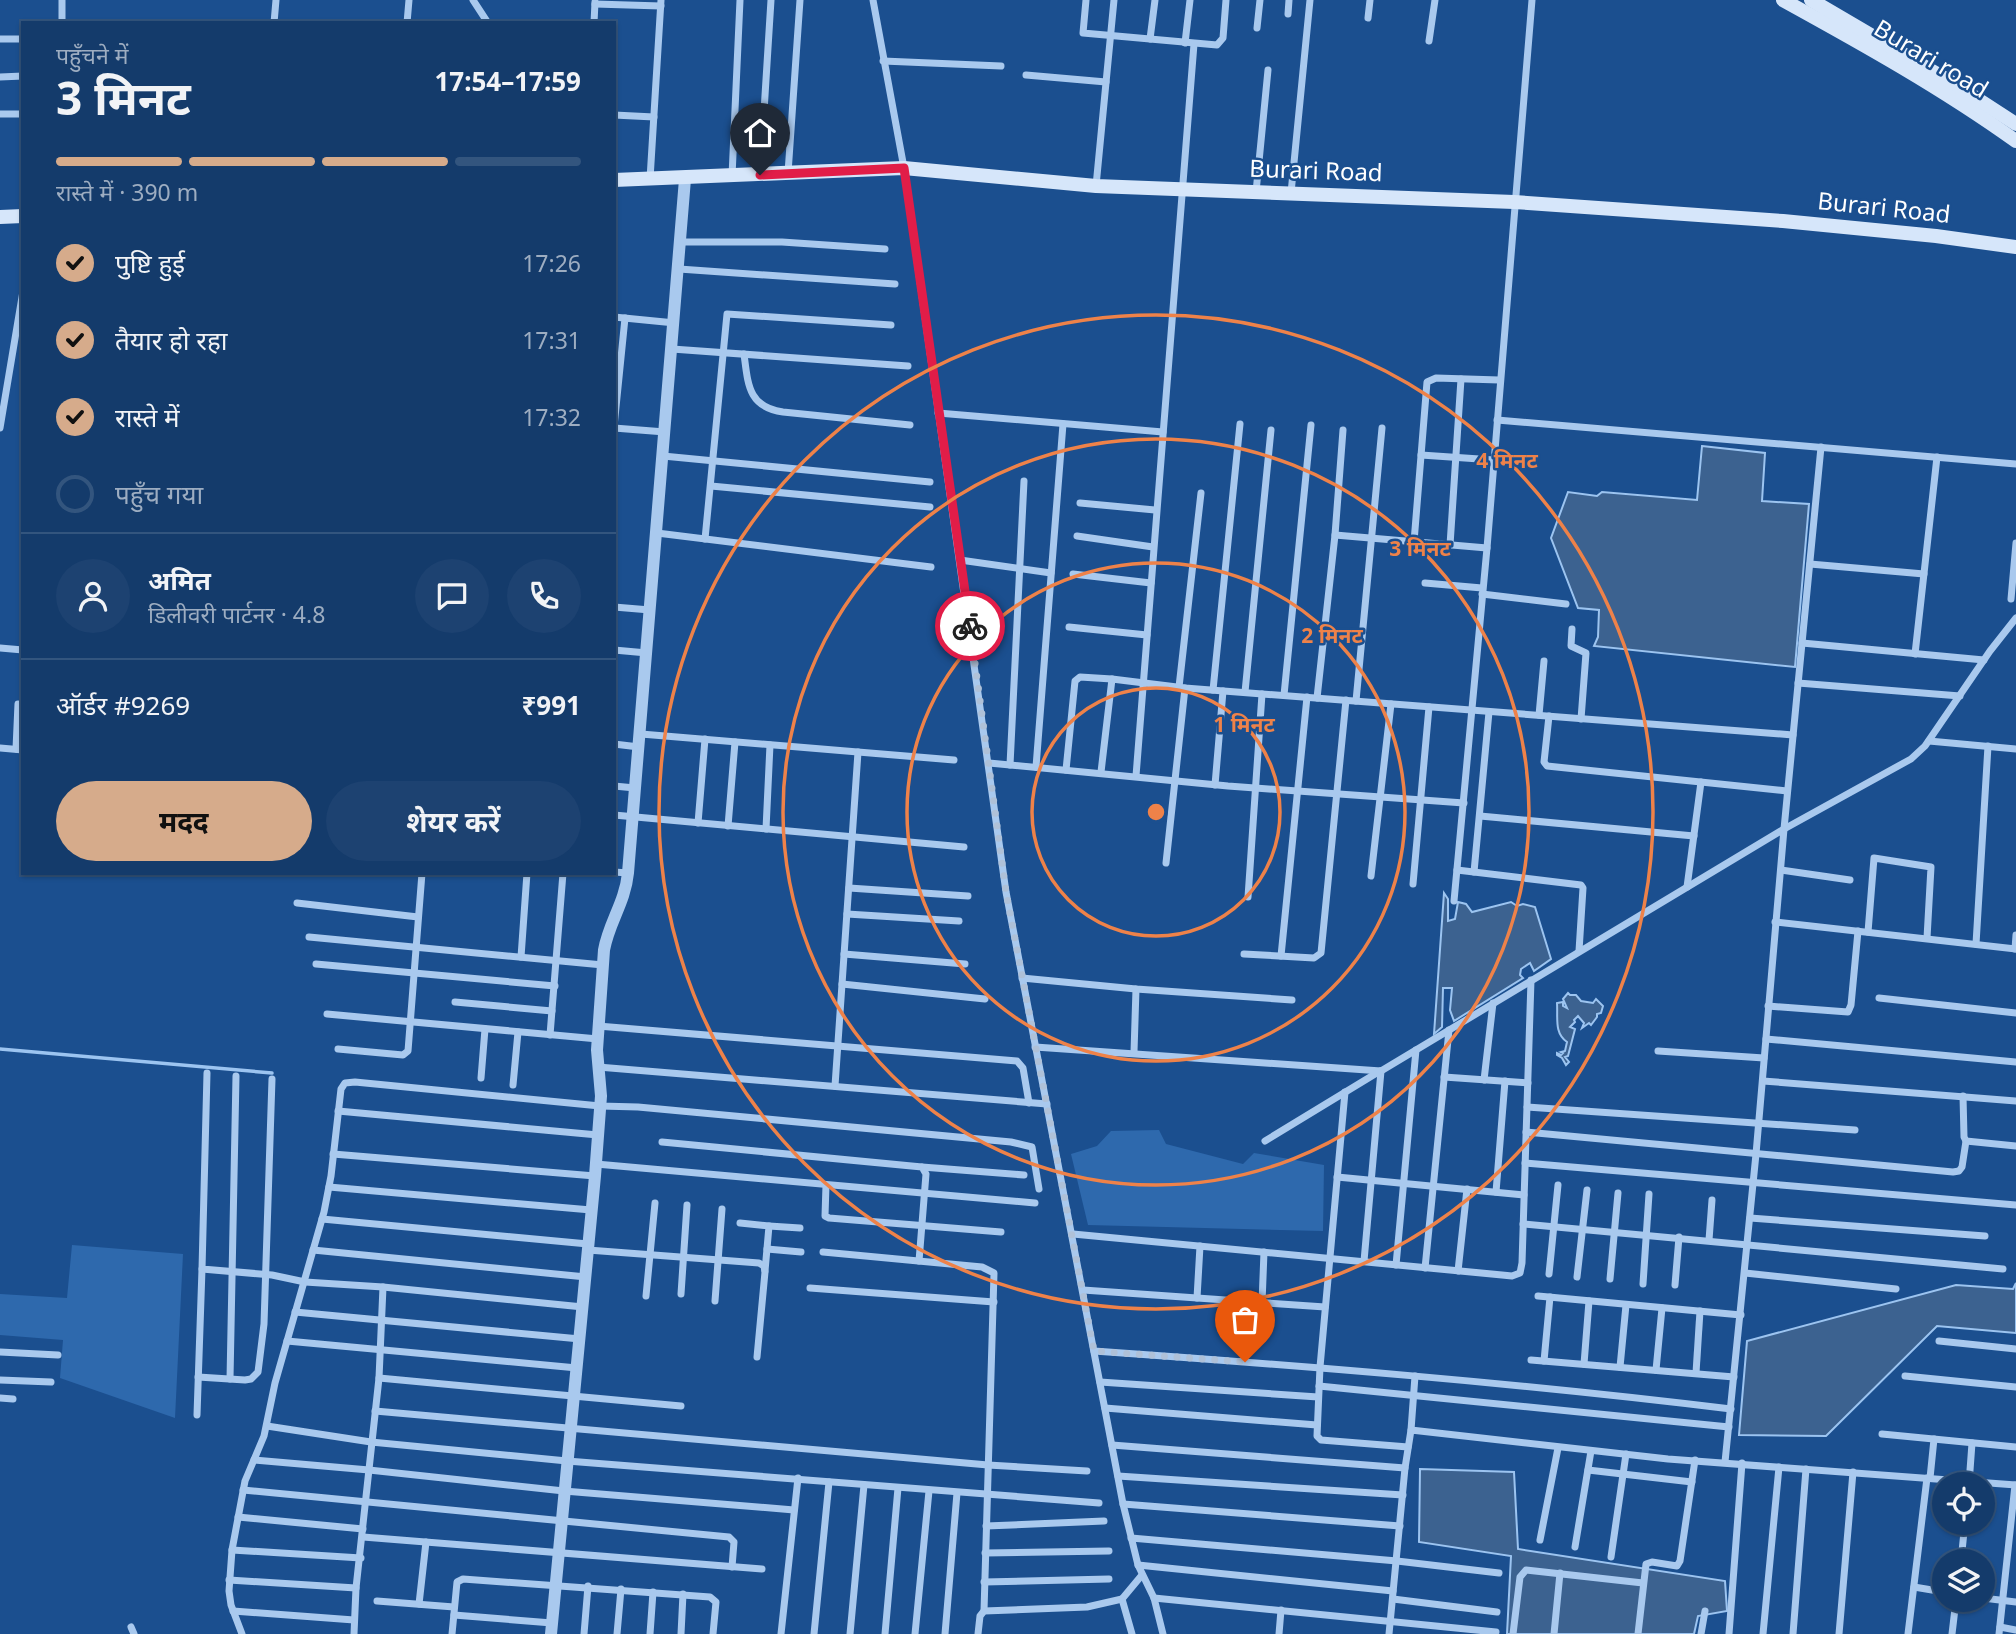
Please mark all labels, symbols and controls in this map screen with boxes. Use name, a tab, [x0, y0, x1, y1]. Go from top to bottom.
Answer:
street label: Burari road	[1868, 11, 1995, 105]
text: पहुँचने में	[56, 39, 128, 71]
text: 17:54–17:59	[434, 63, 581, 99]
text: 3 मिनट	[56, 66, 191, 128]
pin	[730, 103, 790, 175]
icon: home	[741, 114, 779, 152]
street label: Burari Road	[1249, 151, 1383, 188]
text: रास्ते में · 390 m	[56, 176, 198, 208]
street label: Burari Road	[1816, 183, 1952, 230]
icon: check	[56, 244, 94, 282]
text: पुष्टि हुई	[115, 245, 185, 281]
text: 17:26	[522, 247, 581, 279]
icon: check	[56, 321, 94, 359]
text: तैयार हो रहा	[115, 322, 228, 358]
text: 17:31	[522, 324, 581, 356]
icon: check	[56, 398, 94, 436]
text: रास्ते में	[115, 399, 180, 435]
text: 17:32	[522, 401, 581, 433]
text: 4 मिनट	[1476, 446, 1538, 474]
text: पहुँच गया	[115, 476, 203, 512]
text: 3 मिनट	[1389, 534, 1451, 562]
button: person	[56, 559, 130, 633]
button: chat	[415, 559, 489, 633]
button: phone	[507, 559, 581, 633]
text: अमित	[148, 562, 211, 598]
courier	[935, 591, 1005, 661]
text: डिलीवरी पार्टनर · 4.8	[148, 598, 325, 630]
icon: bike	[951, 607, 989, 645]
text: 2 मिनट	[1301, 621, 1363, 649]
text: ऑर्डर #9269	[56, 687, 190, 723]
text: ₹991	[522, 687, 581, 723]
text: 1 मिनट	[1213, 710, 1275, 738]
button: मदद	[56, 781, 312, 861]
button: शेयर करें	[326, 781, 581, 861]
centre of rings	[1144, 800, 1168, 824]
pin	[1215, 1290, 1275, 1362]
icon: bag	[1226, 1301, 1264, 1339]
map controls	[1932, 1472, 1995, 1612]
button: locate	[1932, 1472, 1995, 1535]
button: layers	[1932, 1549, 1995, 1612]

